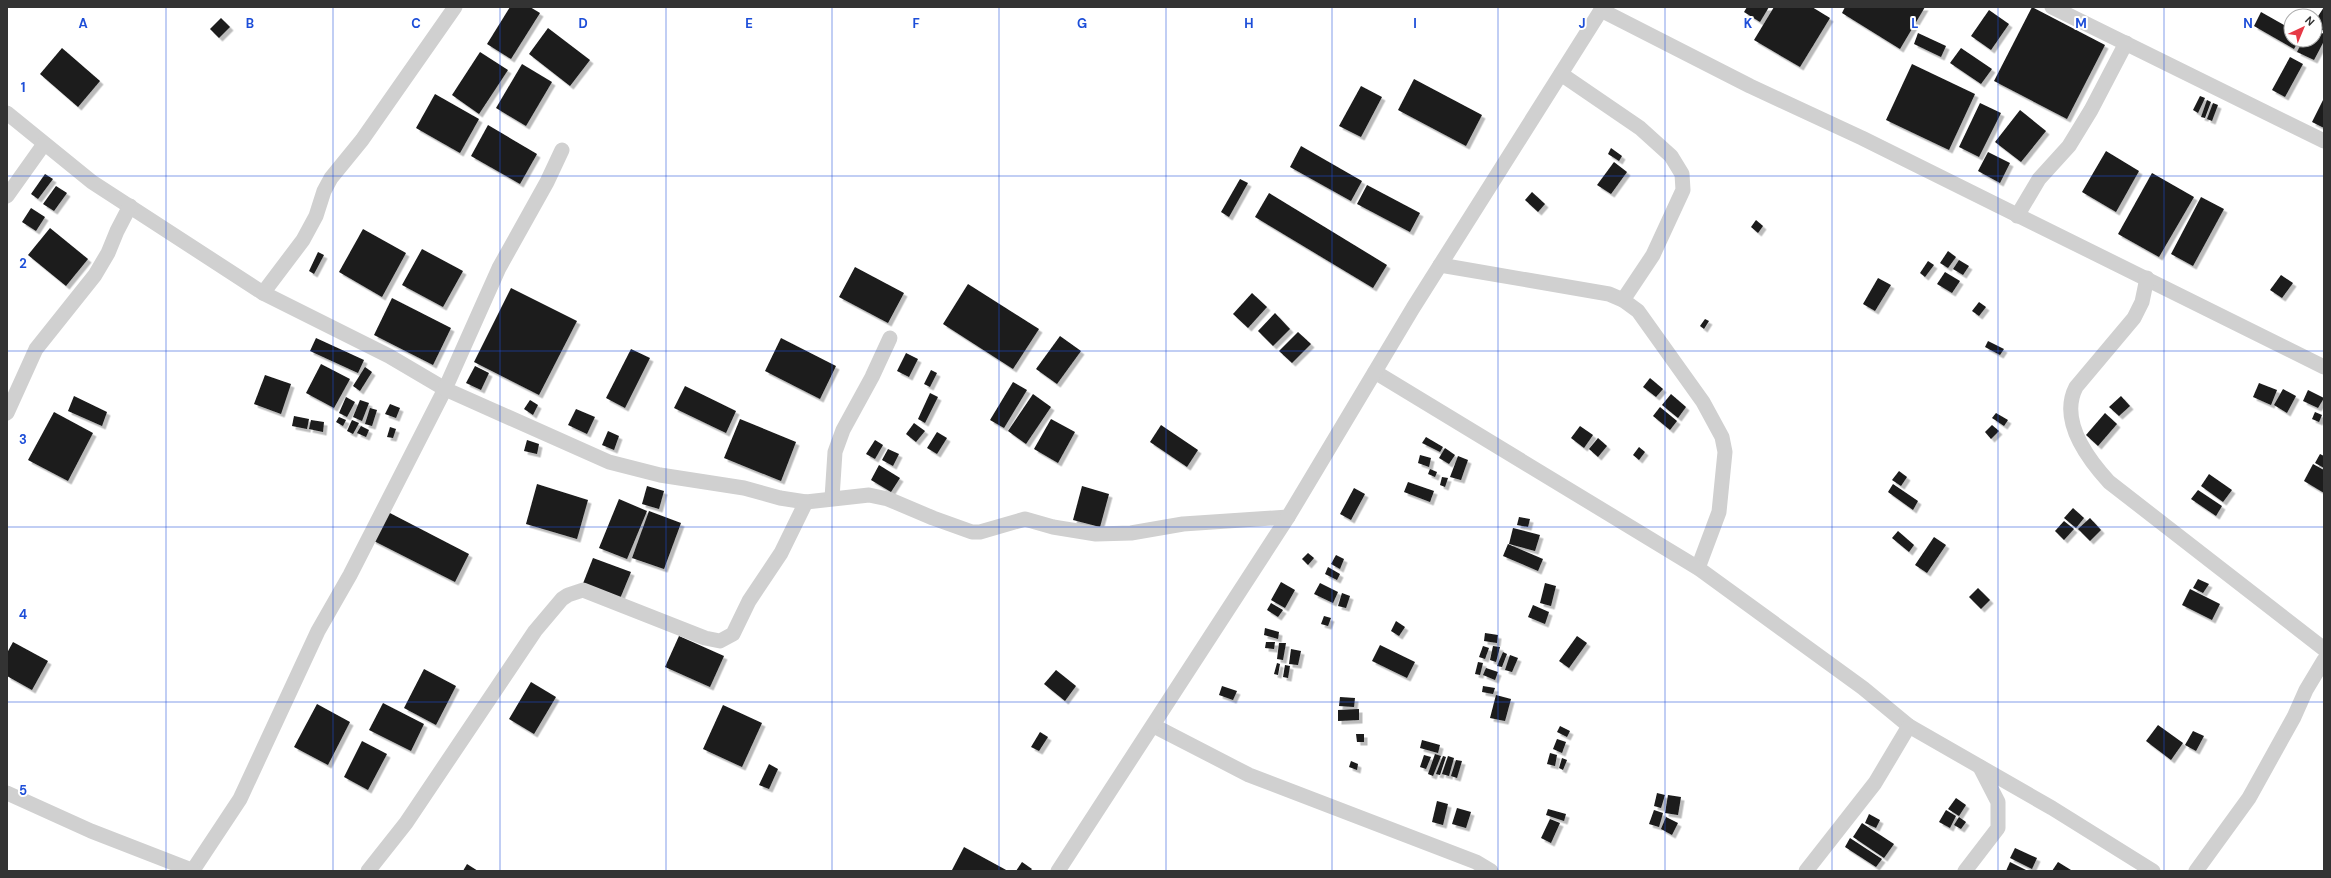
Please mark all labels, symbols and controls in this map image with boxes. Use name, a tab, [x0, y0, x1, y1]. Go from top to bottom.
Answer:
north arrow	[2283, 8, 2323, 48]
text: N	[2302, 13, 2318, 29]
text: A	[78, 15, 88, 32]
text: B	[246, 15, 254, 32]
text: C	[411, 15, 421, 32]
text: D	[578, 15, 588, 32]
text: E	[745, 15, 753, 32]
text: F	[912, 15, 920, 32]
text: G	[1077, 15, 1087, 32]
text: H	[1244, 15, 1254, 32]
text: I	[1413, 15, 1417, 32]
text: J	[1578, 15, 1586, 32]
text: K	[1744, 15, 1753, 32]
text: L	[1911, 15, 1919, 32]
text: M	[2075, 15, 2087, 32]
text: N	[2243, 15, 2253, 32]
text: 1	[21, 79, 25, 96]
text: 2	[19, 255, 27, 272]
text: 3	[19, 431, 27, 448]
text: 4	[19, 606, 27, 623]
text: 5	[19, 782, 27, 799]

